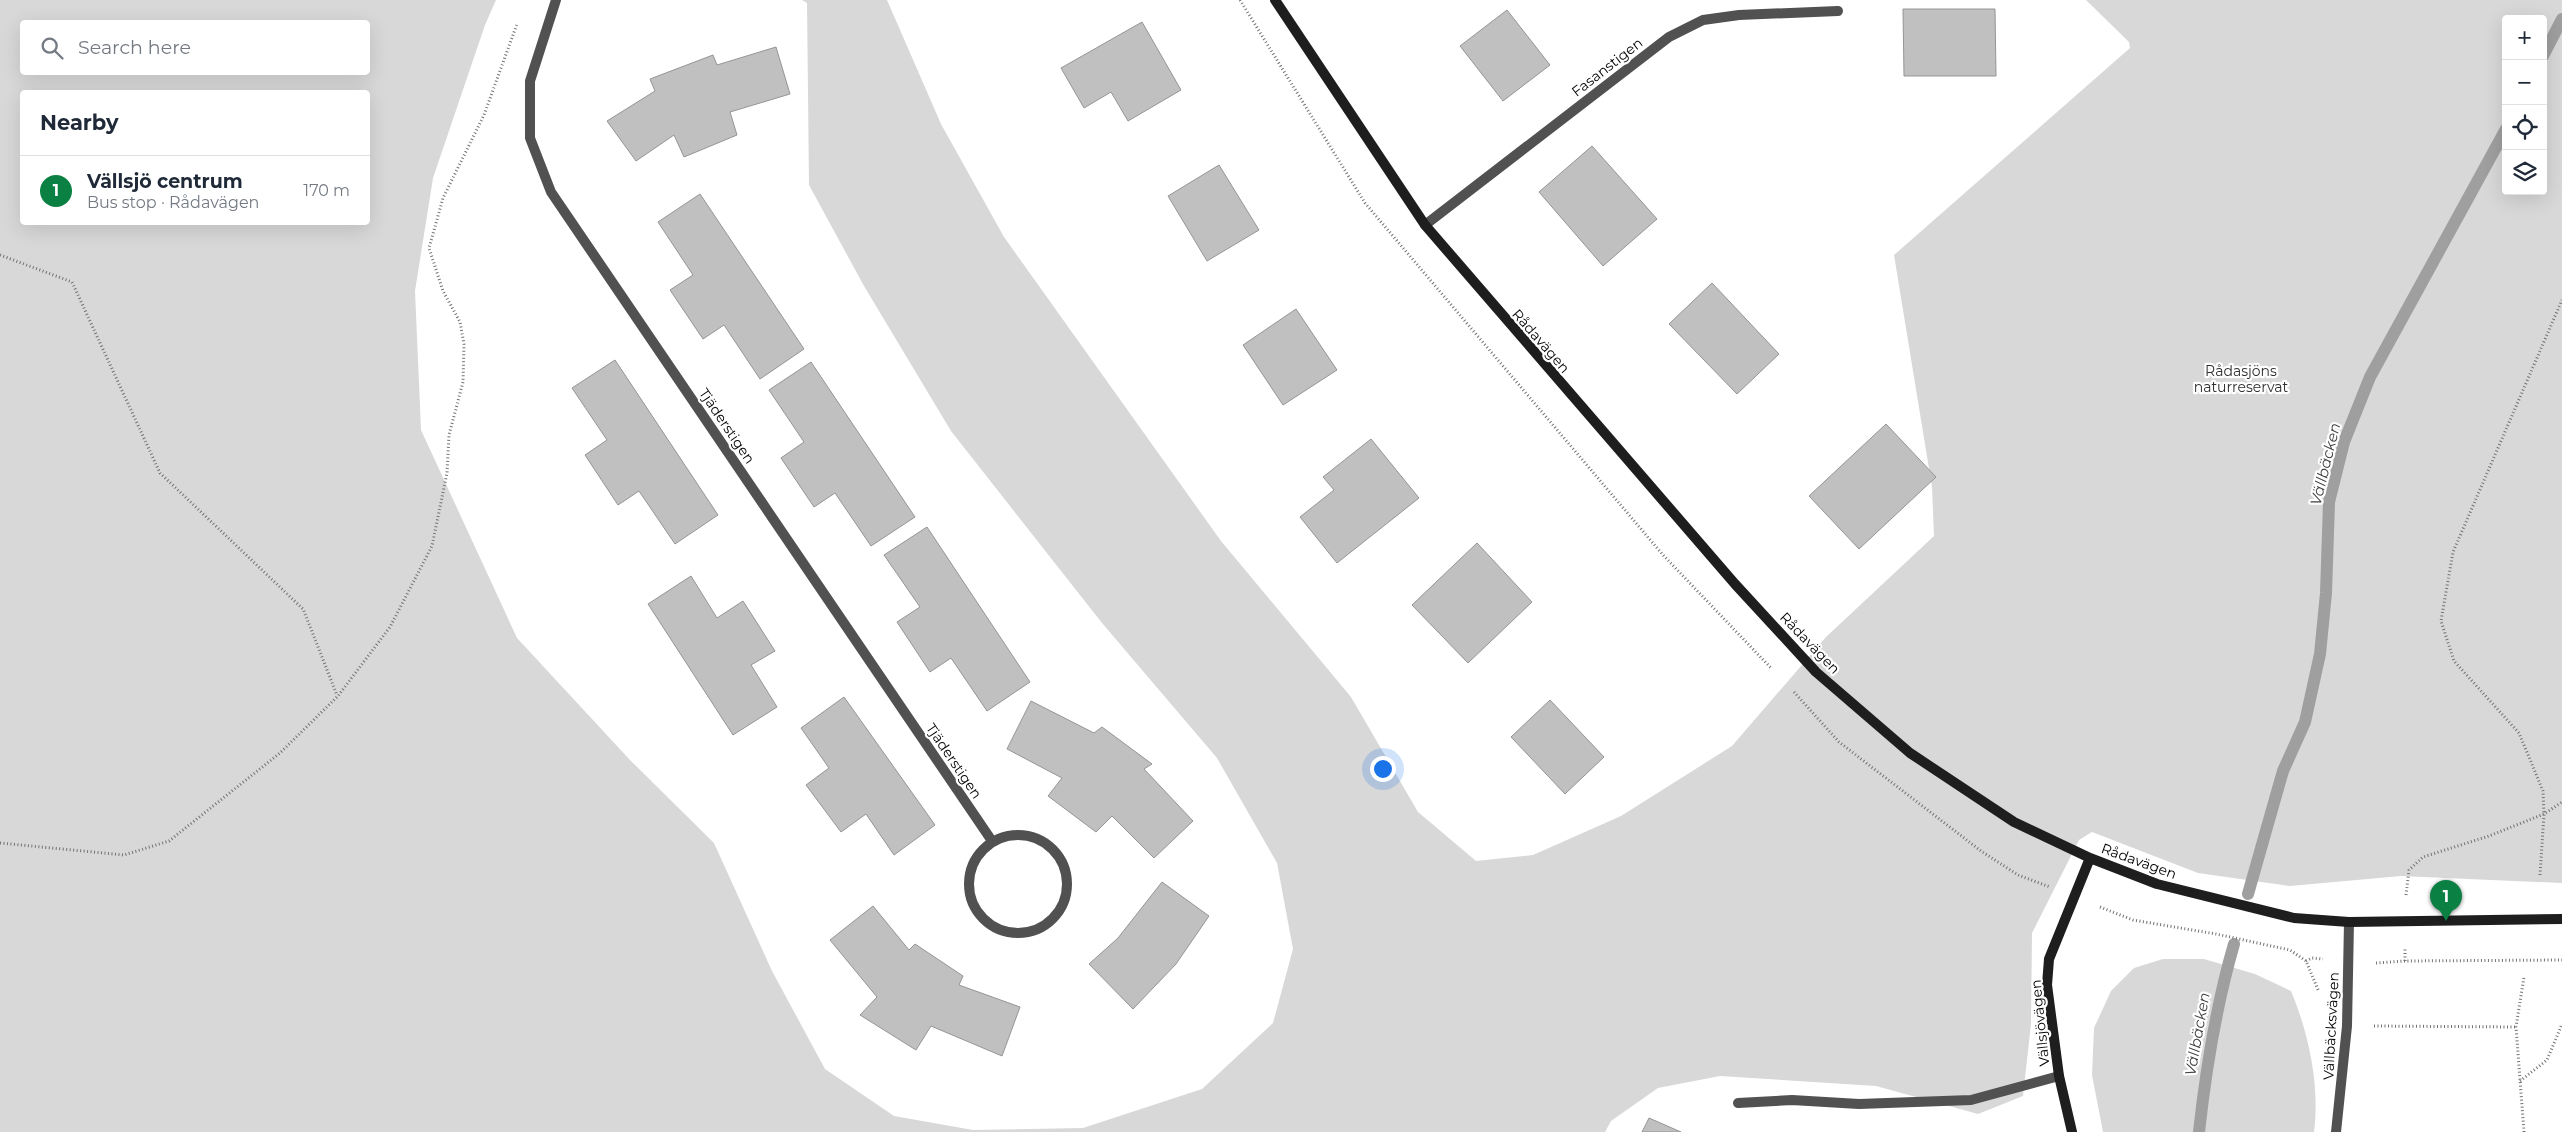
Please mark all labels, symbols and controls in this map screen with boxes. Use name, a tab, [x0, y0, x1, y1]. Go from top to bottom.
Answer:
map controls	[2502, 15, 2547, 195]
button: +	[2502, 15, 2547, 60]
search box	[20, 20, 370, 75]
icon: search	[38, 34, 66, 62]
street label: Fasanstigen	[1568, 34, 1646, 100]
text: Search here	[78, 36, 191, 59]
button: −	[2502, 60, 2547, 105]
button: locate	[2502, 105, 2547, 150]
text: Nearby	[40, 110, 119, 135]
button: layers	[2502, 150, 2547, 195]
text: Vällsjö centrum	[87, 170, 243, 193]
text: 1	[53, 181, 59, 200]
text: 170 m	[303, 181, 350, 200]
text: Bus stop · Rådavägen	[87, 193, 259, 212]
street label: Rådavägen	[1508, 305, 1574, 377]
park label: Rådasjöns naturreservat	[2194, 362, 2289, 396]
street label: Tjäderstigen	[695, 385, 759, 467]
water label: Vällbäcken	[2306, 421, 2344, 507]
street label: Rådavägen	[1776, 608, 1844, 678]
street label: Tjäderstigen	[922, 720, 986, 802]
your location	[1370, 756, 1396, 782]
street label: Rådavägen	[2099, 839, 2179, 883]
pin: 1	[2430, 880, 2462, 921]
street label: Vällbäcksvägen	[2319, 972, 2343, 1080]
street label: Vällsjövägen	[2026, 979, 2054, 1067]
water label: Vällbäcken	[2180, 991, 2214, 1077]

